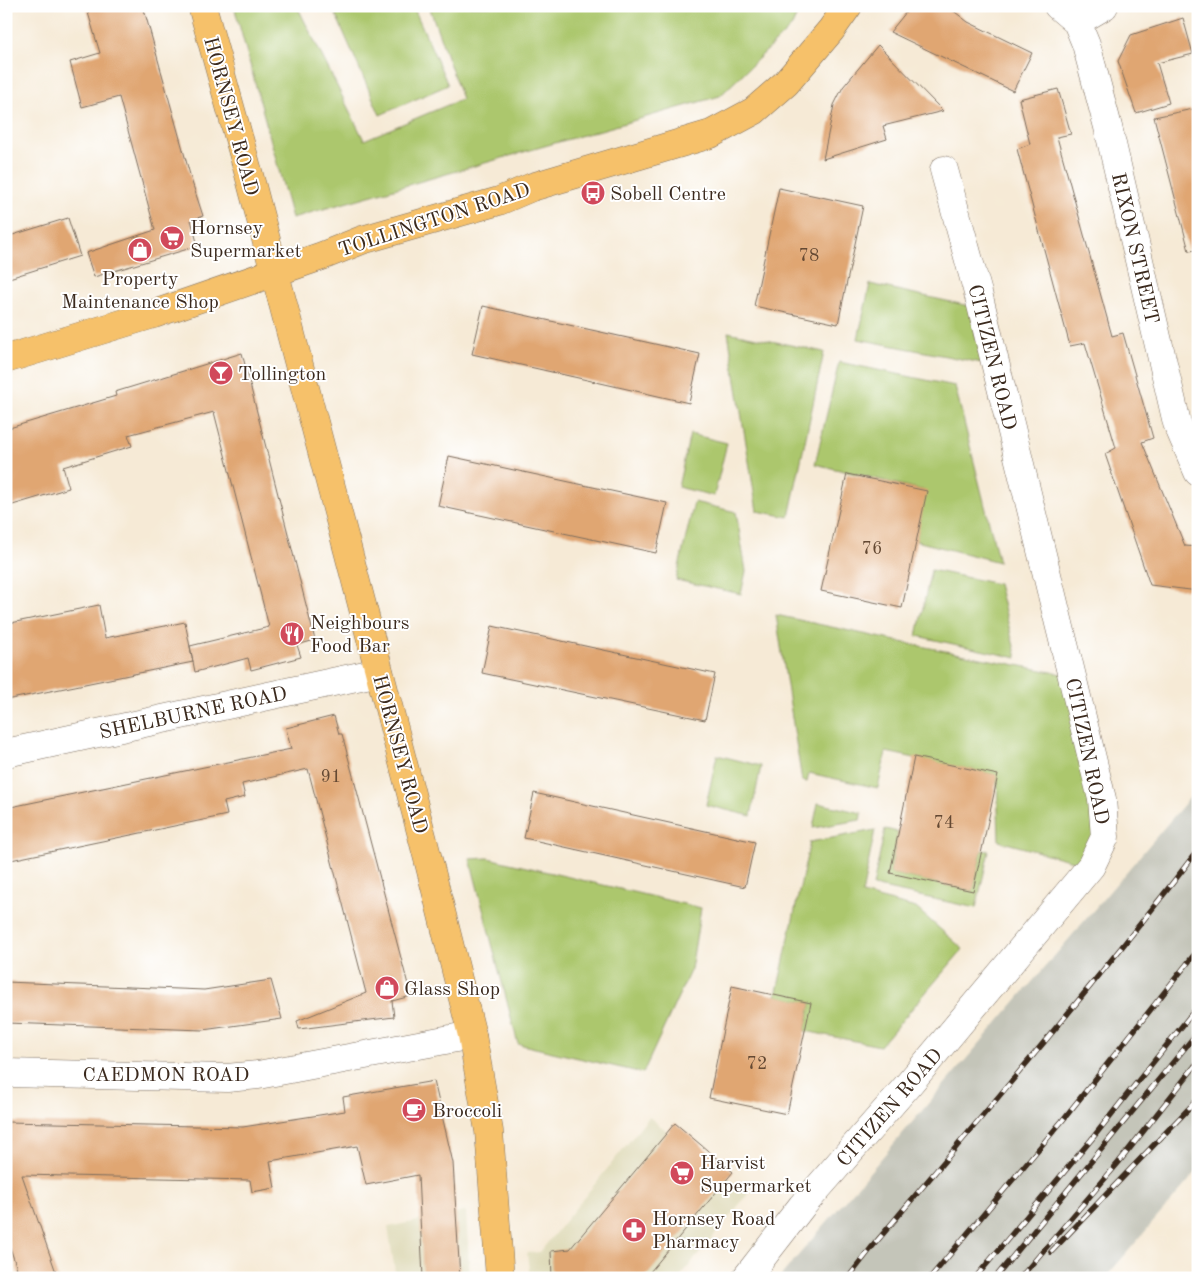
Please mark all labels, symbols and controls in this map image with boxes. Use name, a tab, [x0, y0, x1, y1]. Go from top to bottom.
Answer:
street label: HORNSEY ROAD	[199, 35, 261, 198]
street label: RIXON STREET	[1107, 171, 1161, 326]
street label: TOLLINGTON ROAD	[336, 180, 533, 261]
bus stop icon: Sobell Centre	[580, 180, 606, 206]
place label: Sobell Centre	[610, 185, 726, 205]
place label: Hornsey Supermarket	[190, 219, 301, 262]
supermarket icon: Hornsey Supermarket	[159, 225, 185, 251]
shop icon: Property Maintenance Shop	[127, 237, 153, 263]
house number: 78	[799, 247, 819, 265]
place label: Property Maintenance Shop	[61, 270, 219, 313]
street label: CITIZEN ROAD	[963, 283, 1019, 432]
bar icon: Tollington	[208, 360, 234, 386]
place label: Tollington	[238, 365, 327, 385]
house number: 76	[862, 540, 882, 558]
place label: Neighbours Food Bar	[310, 614, 409, 657]
restaurant icon: Neighbours Food Bar	[279, 621, 305, 647]
street label: HORNSEY ROAD	[368, 673, 430, 836]
street label: CITIZEN ROAD	[1061, 676, 1111, 827]
street label: SHELBURNE ROAD	[98, 684, 289, 744]
house number: 91	[321, 768, 341, 786]
house number: 74	[934, 814, 954, 832]
shop icon: Glass Shop	[374, 975, 400, 1001]
place label: Glass Shop	[404, 980, 500, 1000]
street label: CITIZEN ROAD	[834, 1045, 947, 1171]
house number: 72	[747, 1055, 767, 1073]
street label: CAEDMON ROAD	[83, 1066, 249, 1086]
cafe icon: Broccoli	[401, 1097, 427, 1123]
place label: Broccoli	[432, 1102, 502, 1122]
place label: Harvist Supermarket	[700, 1154, 811, 1197]
supermarket icon: Harvist Supermarket	[669, 1160, 695, 1186]
place label: Hornsey Road Pharmacy	[652, 1210, 775, 1253]
pharmacy icon: Hornsey Road Pharmacy	[621, 1217, 647, 1243]

